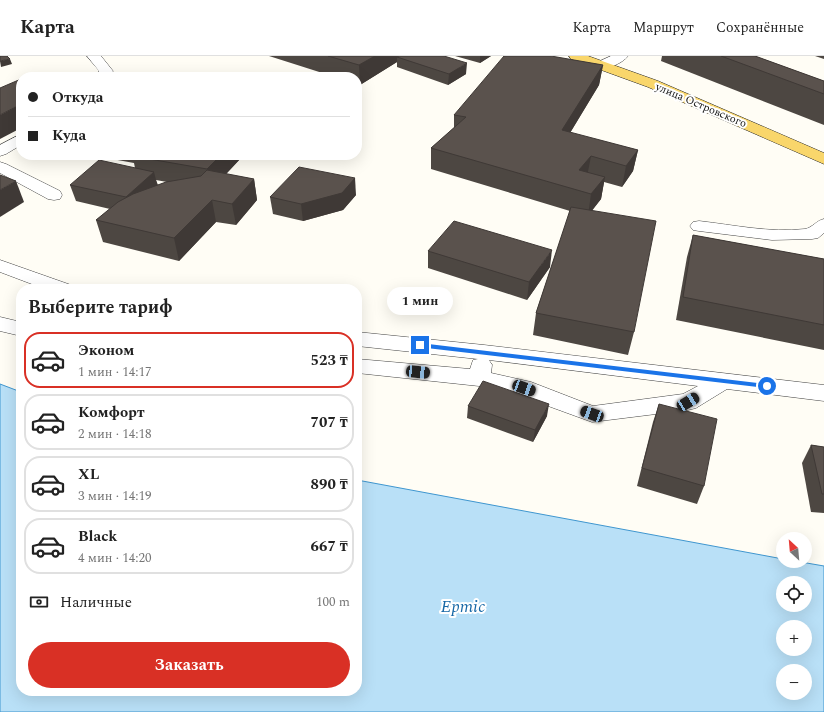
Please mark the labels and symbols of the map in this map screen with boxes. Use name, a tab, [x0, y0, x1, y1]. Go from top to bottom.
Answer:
street label: улица Островского	[652, 78, 749, 132]
callout: 1 мин	[387, 287, 453, 315]
route end	[411, 336, 429, 354]
car	[405, 365, 431, 379]
route start	[758, 377, 776, 395]
car	[511, 378, 537, 398]
car	[675, 391, 701, 413]
car	[579, 404, 605, 424]
north arrow	[776, 532, 812, 568]
water label: Ертіс	[441, 594, 485, 620]

